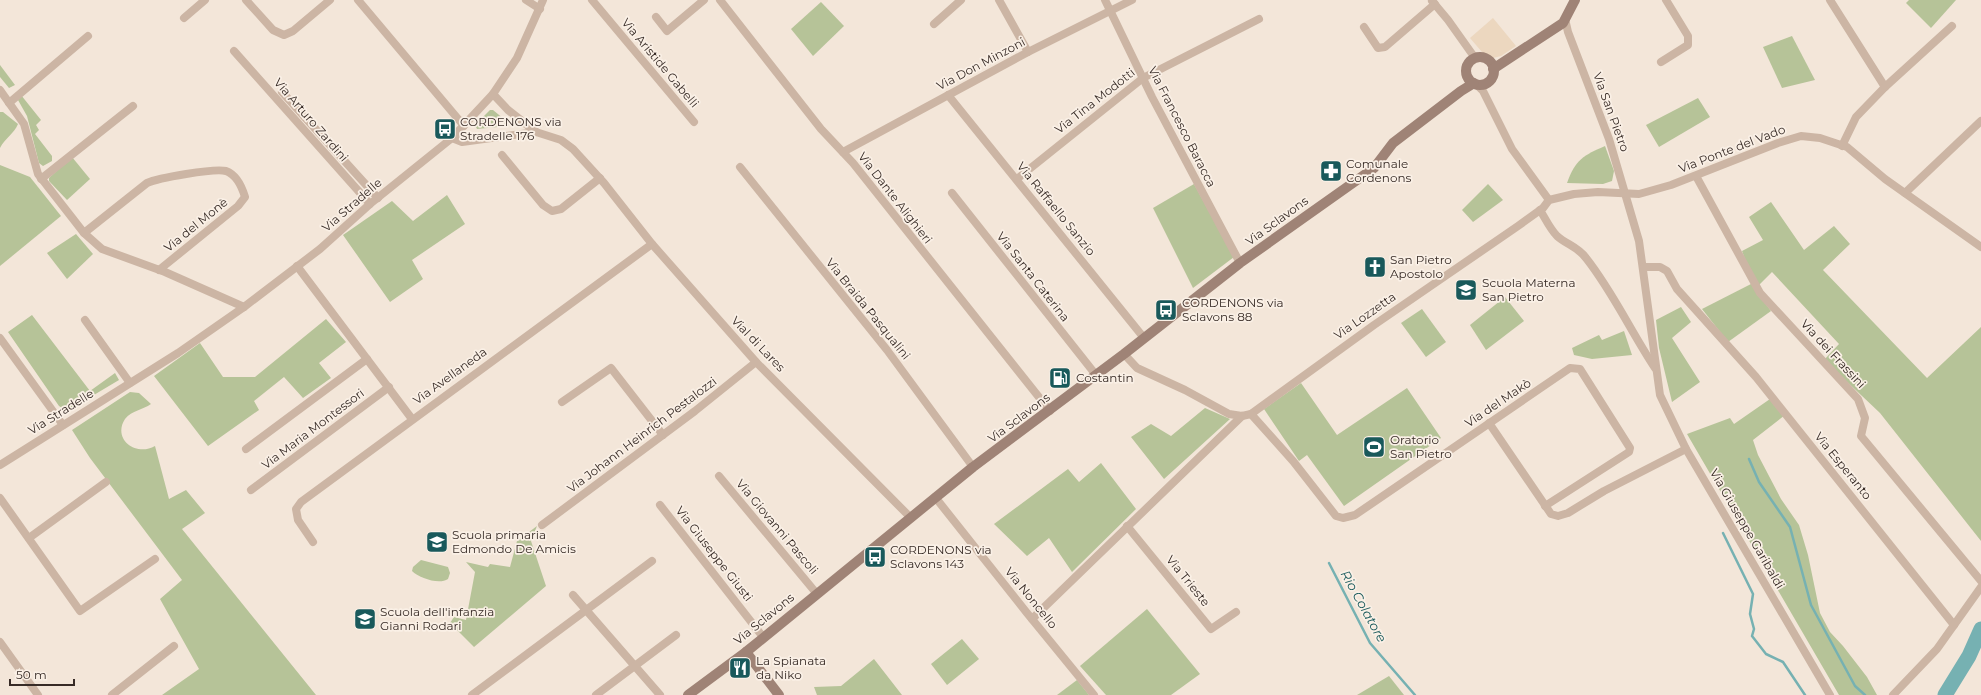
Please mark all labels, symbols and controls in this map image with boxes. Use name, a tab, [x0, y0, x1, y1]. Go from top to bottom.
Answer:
street label: Via Aristide Gabelli	[619, 15, 702, 110]
street label: Via Don Minzoni	[934, 34, 1028, 93]
street label: Via Francesco Baracca	[1145, 64, 1219, 190]
street label: Via Tina Modotti	[1052, 65, 1138, 137]
street label: Via San Pietro	[1590, 70, 1633, 154]
street label: Via Arturo Zardini	[271, 75, 352, 164]
place label: CORDENONS via Stradelle 176	[460, 114, 562, 143]
bus stop icon: CORDENONS via Stradelle 176	[432, 116, 458, 142]
street label: Via Ponte del Vado	[1676, 121, 1787, 176]
street label: Via Dante Alighieri	[855, 149, 936, 246]
place label: Comunale Cordenons	[1346, 156, 1412, 185]
pharmacy icon: Comunale Cordenons	[1318, 158, 1344, 184]
street label: Via Raffaello Sanzio	[1014, 159, 1099, 259]
street label: Via Stradelle	[319, 175, 385, 235]
street label: Via Sclavons	[1242, 193, 1311, 248]
street label: Via del Monè	[161, 194, 231, 255]
street label: Via Santa Caterina	[994, 229, 1073, 324]
place label: San Pietro Apostolo	[1390, 252, 1452, 281]
church icon: San Pietro Apostolo	[1362, 254, 1388, 280]
street label: Via Braida Pasqualini	[823, 255, 914, 362]
place label: Scuola Materna San Pietro	[1482, 275, 1576, 304]
school or university icon: Scuola Materna San Pietro	[1453, 277, 1479, 303]
street label: Via Lozzetta	[1331, 289, 1398, 342]
place label: CORDENONS via Sclavons 88	[1182, 295, 1284, 324]
bus stop icon: CORDENONS via Sclavons 88	[1153, 297, 1179, 323]
street label: Vial di Lares	[728, 313, 789, 375]
street label: Via dei Frassini	[1798, 316, 1869, 391]
street label: Via Avellaneda	[410, 344, 490, 407]
fuel station icon: Costantin	[1047, 365, 1073, 391]
place label: Costantin	[1076, 370, 1134, 385]
street label: Via Johann Heinrich Pestalozzi	[564, 373, 719, 496]
street label: Via del Makò	[1462, 375, 1534, 430]
street label: Via Maria Montessori	[258, 385, 367, 472]
street label: Via Stradelle	[25, 386, 96, 438]
street label: Via Sclavons	[985, 389, 1053, 446]
street label: Via Esperanto	[1812, 429, 1875, 502]
place label: Oratorio San Pietro	[1390, 432, 1452, 461]
sports icon: Oratorio San Pietro	[1361, 434, 1387, 460]
street label: Via Giuseppe Garibaldi	[1707, 466, 1788, 591]
street label: Via Giovanni Pascoli	[733, 476, 822, 577]
street label: Via Giuseppe Giusti	[673, 503, 756, 604]
place label: Scuola primaria Edmondo De Amicis	[452, 527, 576, 556]
school or university icon: Scuola primaria Edmondo De Amicis	[424, 529, 450, 555]
place label: CORDENONS via Sclavons 143	[890, 542, 992, 571]
bus stop icon: CORDENONS via Sclavons 143	[862, 544, 888, 570]
street label: Via Trieste	[1163, 552, 1214, 609]
street label: Via Noncello	[1002, 564, 1061, 632]
water label: Rio Colatore	[1338, 567, 1390, 645]
street label: Via Sclavons	[730, 590, 797, 648]
place label: Scuola dell'infanzia Gianni Rodari	[380, 604, 494, 633]
school or university icon: Scuola dell'infanzia Gianni Rodari	[352, 606, 378, 632]
place label: La Spianata da Niko	[756, 653, 826, 682]
restaurant icon: La Spianata da Niko	[727, 655, 753, 681]
scale bar	[10, 661, 74, 687]
text: 50 m	[16, 667, 47, 682]

